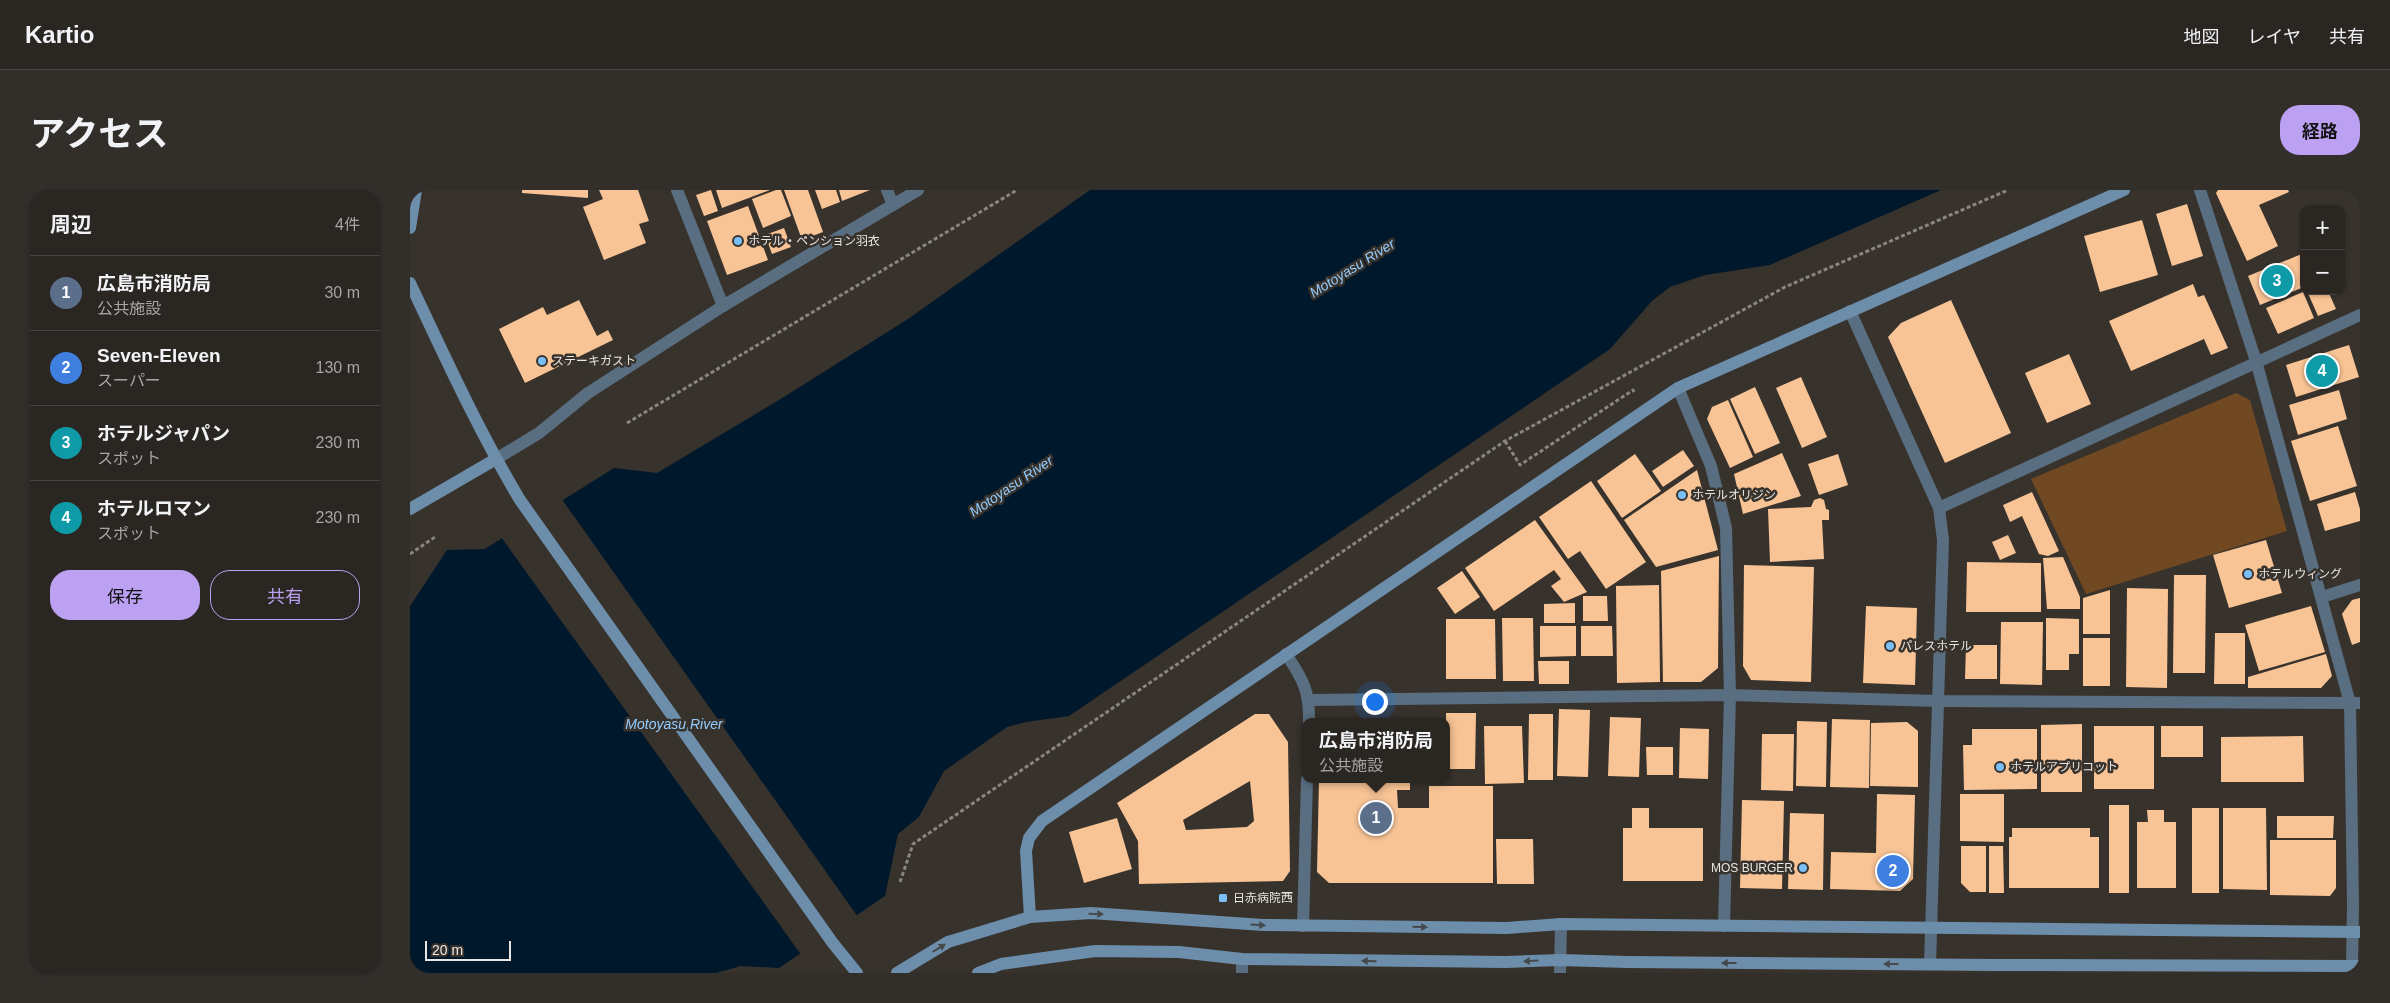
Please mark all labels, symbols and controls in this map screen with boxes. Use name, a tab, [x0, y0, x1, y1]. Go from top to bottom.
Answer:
text: Kartio	[25, 21, 94, 48]
text: 地図	[2184, 27, 2220, 47]
text: レイヤ	[2248, 27, 2301, 47]
text: 共有	[2329, 27, 2365, 47]
button: 経路	[2280, 105, 2360, 155]
text: アクセス	[30, 114, 168, 153]
map controls	[2300, 205, 2345, 295]
button: +	[2300, 205, 2345, 250]
text: 周辺	[50, 213, 92, 236]
text: 4件	[335, 216, 360, 233]
place label: ホテル・ペンション羽衣	[748, 234, 880, 248]
marker: ホテル・ペンション羽衣	[732, 235, 744, 247]
water label: Motoyasu River	[1307, 235, 1399, 301]
button: −	[2300, 250, 2345, 295]
pin: 3	[2261, 262, 2293, 300]
text: 広島市消防局	[97, 273, 211, 294]
text: 1	[62, 284, 70, 301]
text: 30 m	[324, 284, 360, 301]
text: 公共施設	[97, 300, 161, 317]
text: Seven-Eleven	[97, 345, 221, 366]
pin: 4	[2306, 352, 2338, 390]
place label: ステーキガスト	[552, 354, 636, 368]
marker: ステーキガスト	[536, 355, 548, 367]
text: 2	[62, 359, 70, 376]
text: 130 m	[316, 359, 360, 376]
text: スーパー	[97, 372, 161, 389]
text: ホテルジャパン	[97, 423, 230, 444]
text: 3	[62, 434, 70, 451]
text: 230 m	[316, 434, 360, 451]
text: スポット	[97, 450, 161, 467]
water label: Motoyasu River	[966, 451, 1057, 520]
place label: ホテルオリジン	[1692, 488, 1776, 502]
marker: ホテルオリジン	[1676, 489, 1688, 501]
text: ホテルロマン	[97, 498, 211, 519]
text: 4	[62, 509, 70, 526]
text: 230 m	[316, 509, 360, 526]
text: スポット	[97, 525, 161, 542]
place label: ホテルウィング	[2258, 567, 2342, 581]
marker: ホテルウィング	[2242, 568, 2254, 580]
button: 保存	[50, 570, 200, 620]
button: 共有	[210, 570, 360, 620]
place label: パレスホテル	[1900, 639, 1972, 653]
marker: パレスホテル	[1884, 640, 1896, 652]
your location	[1362, 689, 1388, 715]
water label: Motoyasu River	[625, 716, 724, 732]
popup	[1302, 718, 1450, 783]
text: 広島市消防局	[1319, 730, 1433, 751]
text: 公共施設	[1319, 757, 1383, 774]
place label: ホテルアプリコット	[2010, 760, 2118, 774]
marker: ホテルアプリコット	[1994, 761, 2006, 773]
pin: 1	[1360, 799, 1392, 837]
pin: 2	[1877, 852, 1909, 890]
place label: MOS BURGER	[1711, 861, 1793, 875]
marker: MOS BURGER	[1797, 862, 1809, 874]
place label: 日赤病院西	[1233, 891, 1293, 905]
marker: 日赤病院西	[1217, 892, 1229, 904]
one-way arrow	[1088, 910, 1104, 918]
one-way arrow	[1250, 921, 1266, 929]
one-way arrow	[1413, 923, 1429, 931]
scale bar	[425, 938, 511, 961]
text: 20 m	[432, 942, 463, 958]
one-way arrow	[932, 943, 945, 952]
one-way arrow	[1361, 957, 1377, 965]
one-way arrow	[1523, 958, 1539, 966]
one-way arrow	[1721, 959, 1737, 967]
one-way arrow	[1883, 960, 1899, 968]

